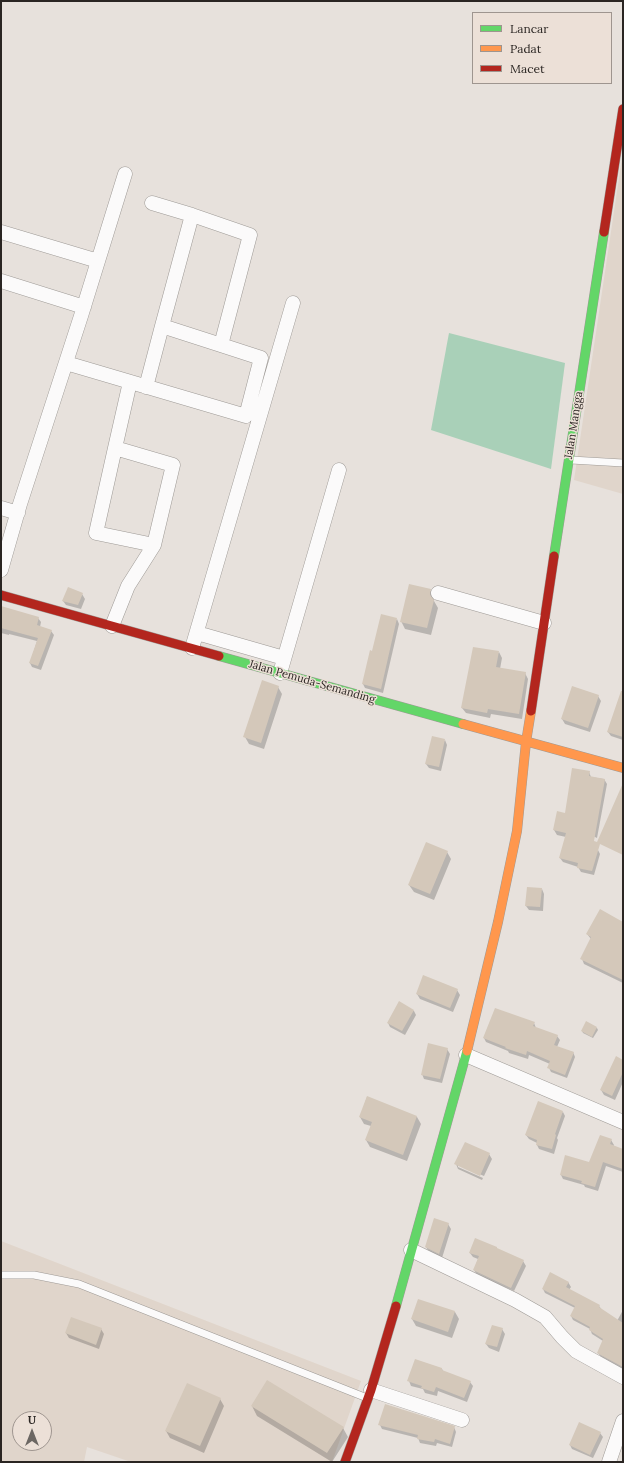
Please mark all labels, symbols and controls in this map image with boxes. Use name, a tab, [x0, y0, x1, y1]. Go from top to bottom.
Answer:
legend	[472, 12, 612, 84]
text: Lancar	[510, 21, 548, 36]
text: Padat	[510, 41, 541, 56]
text: Macet	[510, 61, 545, 76]
street label: Jalan Mangga	[562, 390, 586, 460]
street label: Jalan Pemuda-Semanding	[247, 658, 377, 706]
north arrow	[12, 1411, 52, 1451]
text: U	[28, 1413, 36, 1427]

